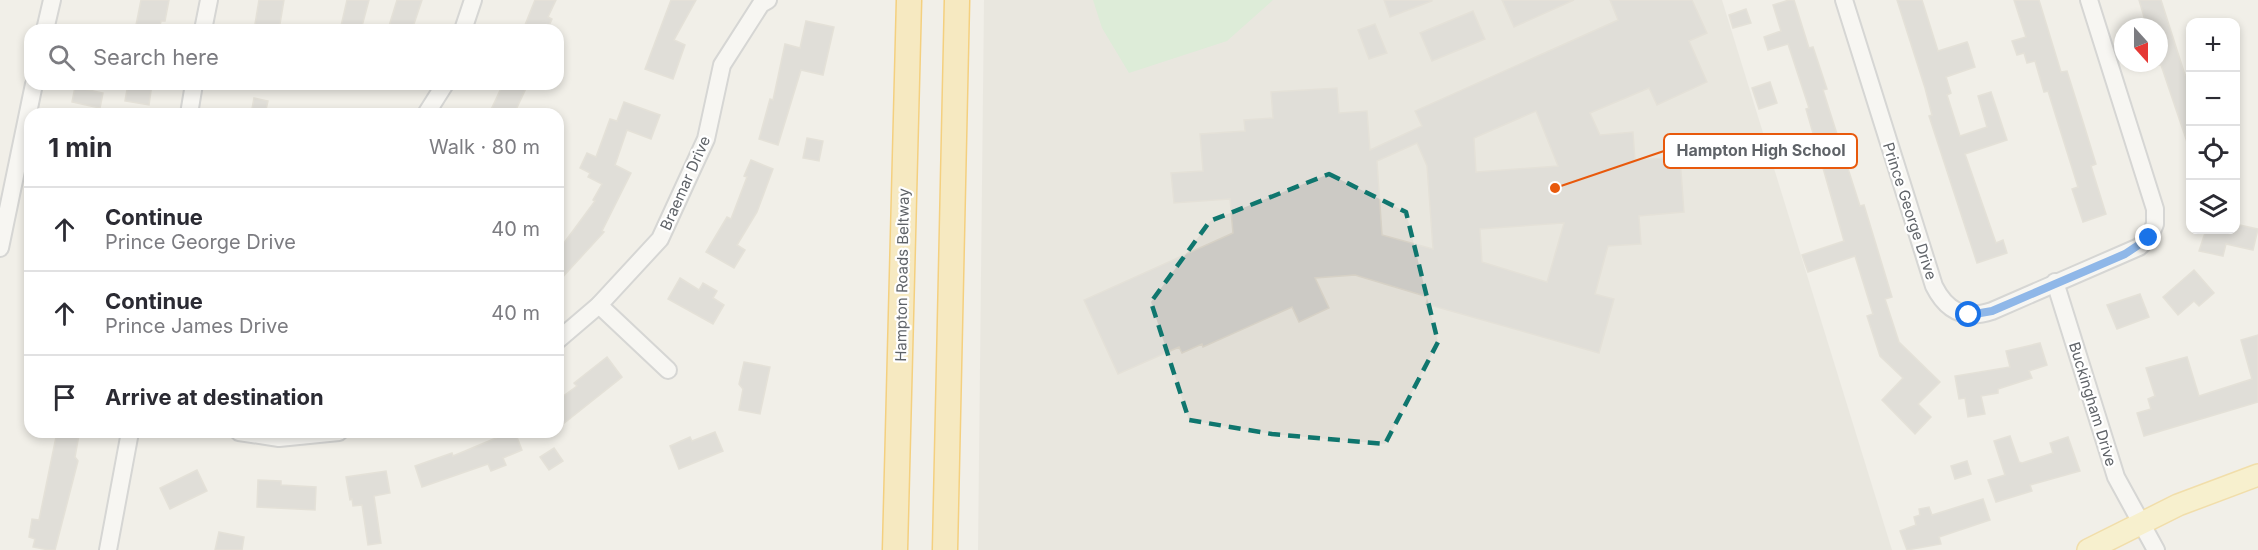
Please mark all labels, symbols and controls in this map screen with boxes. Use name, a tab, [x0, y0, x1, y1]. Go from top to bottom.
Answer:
north arrow	[2114, 18, 2168, 72]
map controls	[2186, 18, 2240, 234]
button: +	[2186, 18, 2240, 72]
search box	[24, 24, 564, 90]
icon: search	[45, 41, 78, 74]
text: Search here	[93, 44, 219, 70]
button: −	[2186, 72, 2240, 126]
button: locate	[2186, 126, 2240, 180]
text: 1 min	[48, 132, 112, 163]
street label: Braemar Drive	[656, 133, 714, 233]
callout: Hampton High School	[1664, 134, 1857, 168]
text: Walk · 80 m	[429, 135, 540, 159]
text: Hampton High School	[1676, 140, 1846, 160]
street label: Prince George Drive	[1879, 140, 1941, 282]
button: layers	[2186, 180, 2240, 234]
street label: Hampton Roads Beltway	[891, 188, 913, 362]
text: Continue	[105, 204, 203, 230]
icon: ahead	[48, 213, 81, 246]
text: 40 m	[491, 217, 540, 241]
route end	[2135, 224, 2161, 250]
text: Prince George Drive	[105, 230, 296, 254]
text: Continue	[105, 288, 203, 314]
icon: ahead	[48, 297, 81, 330]
text: 40 m	[491, 301, 540, 325]
route start	[1955, 301, 1981, 327]
text: Prince James Drive	[105, 314, 289, 338]
street label: Buckingham Drive	[2065, 340, 2121, 468]
icon: arrive	[48, 381, 81, 414]
text: Arrive at destination	[105, 384, 324, 410]

